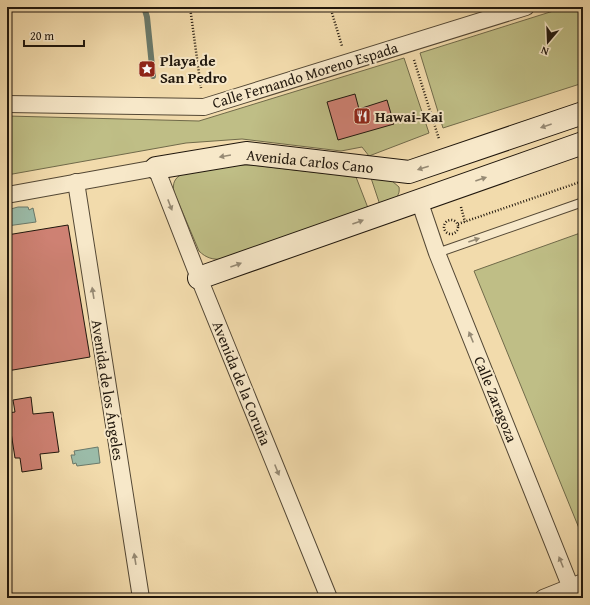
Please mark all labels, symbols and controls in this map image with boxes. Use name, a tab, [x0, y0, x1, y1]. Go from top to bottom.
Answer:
scale bar	[24, 22, 84, 48]
north arrow	[528, 22, 568, 62]
text: 20 m	[30, 27, 54, 44]
street label: Calle Fernando Moreno Espada	[210, 37, 400, 113]
text: N	[538, 42, 551, 60]
place label: Playa de San Pedro	[160, 50, 227, 88]
place icon: Playa de San Pedro	[137, 59, 157, 79]
restaurant icon: Hawai-Kai	[352, 106, 372, 126]
place label: Hawai-Kai	[375, 106, 443, 127]
one-way arrow	[540, 123, 552, 129]
street label: Avenida Carlos Cano	[246, 144, 375, 178]
one-way arrow	[219, 154, 231, 160]
one-way arrow	[417, 165, 429, 171]
one-way arrow	[475, 175, 487, 181]
one-way arrow	[167, 199, 173, 210]
one-way arrow	[353, 218, 365, 224]
one-way arrow	[468, 237, 480, 243]
one-way arrow	[230, 262, 242, 268]
one-way arrow	[90, 287, 96, 299]
street label: Avenida de los Ángeles	[87, 318, 130, 462]
street label: Avenida de la Coruña	[208, 318, 276, 448]
one-way arrow	[467, 331, 473, 343]
street label: Calle Zaragoza	[469, 353, 523, 445]
one-way arrow	[274, 464, 280, 475]
one-way arrow	[132, 553, 138, 566]
one-way arrow	[557, 555, 563, 567]

